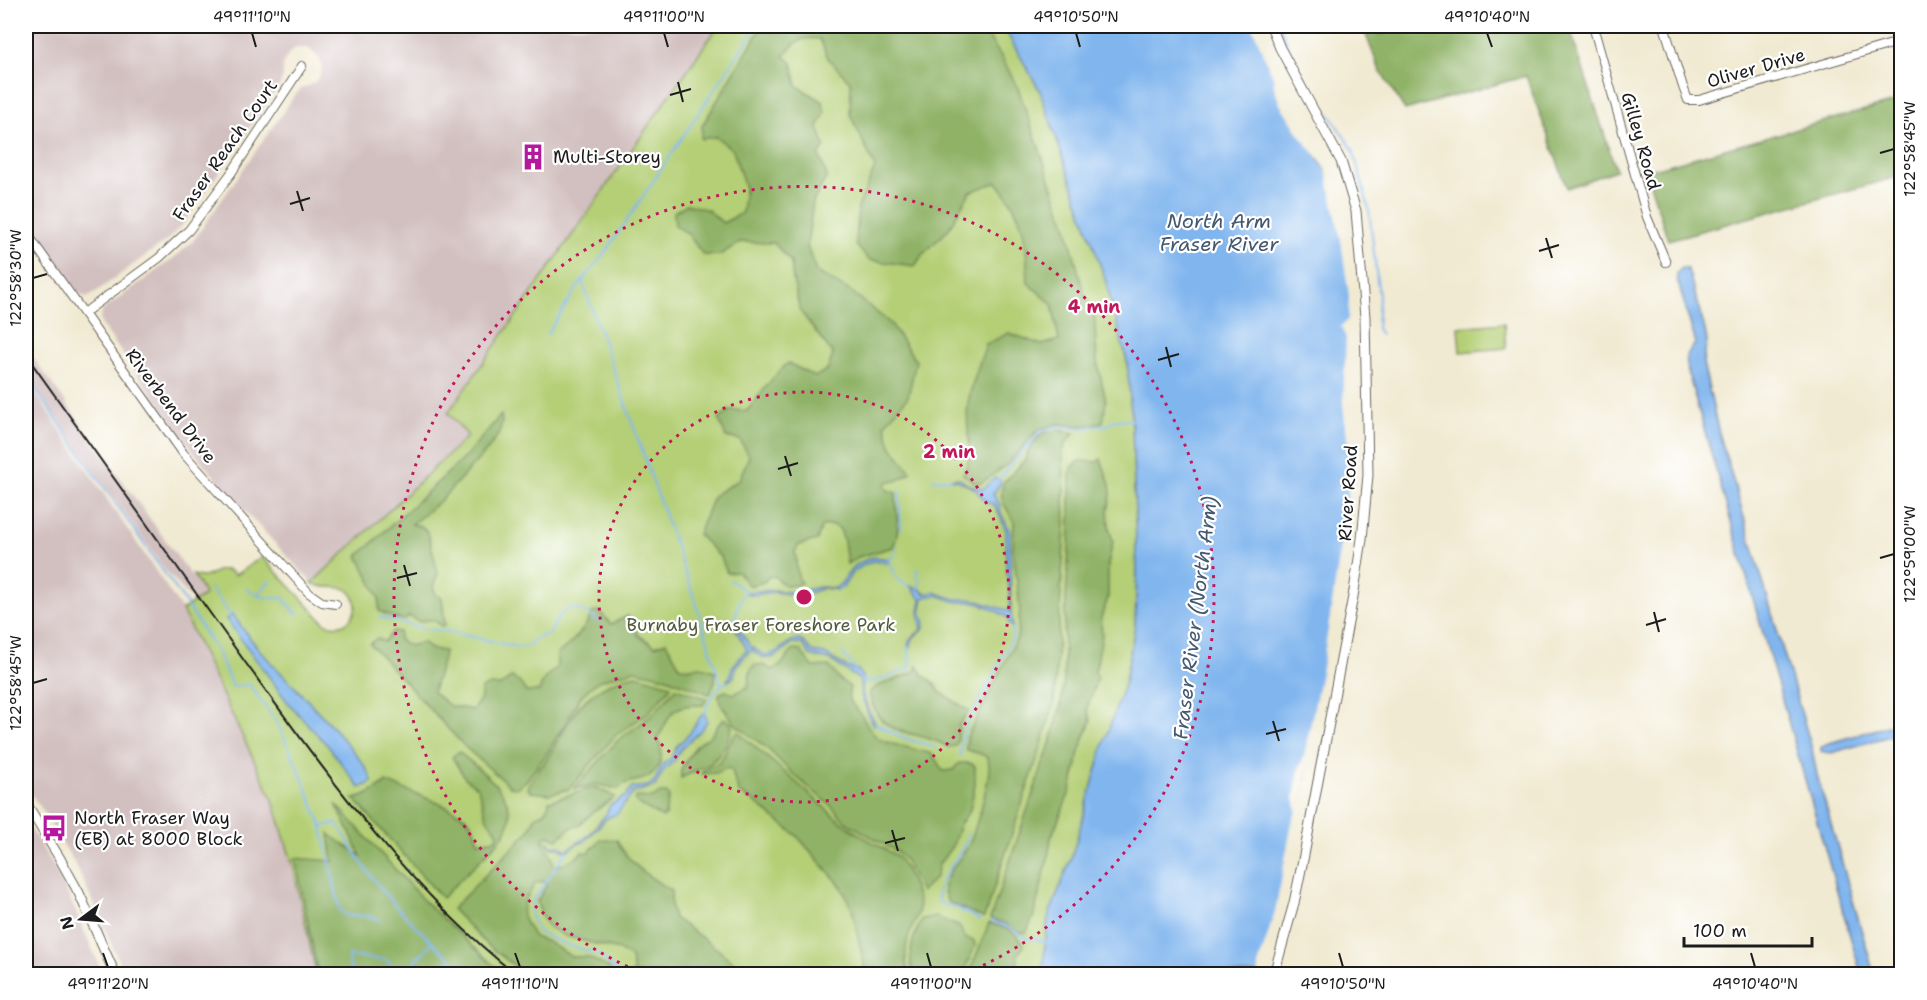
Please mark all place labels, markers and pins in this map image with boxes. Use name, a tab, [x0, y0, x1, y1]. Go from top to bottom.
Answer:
building icon: Multi-Storey	[518, 142, 548, 172]
place label: Multi-Storey	[553, 145, 661, 169]
centre of rings	[794, 587, 814, 607]
place label: North Fraser Way (EB) at 8000 Block	[74, 806, 243, 851]
bus stop icon: North Fraser Way (EB) at 8000 Block	[39, 813, 69, 843]

